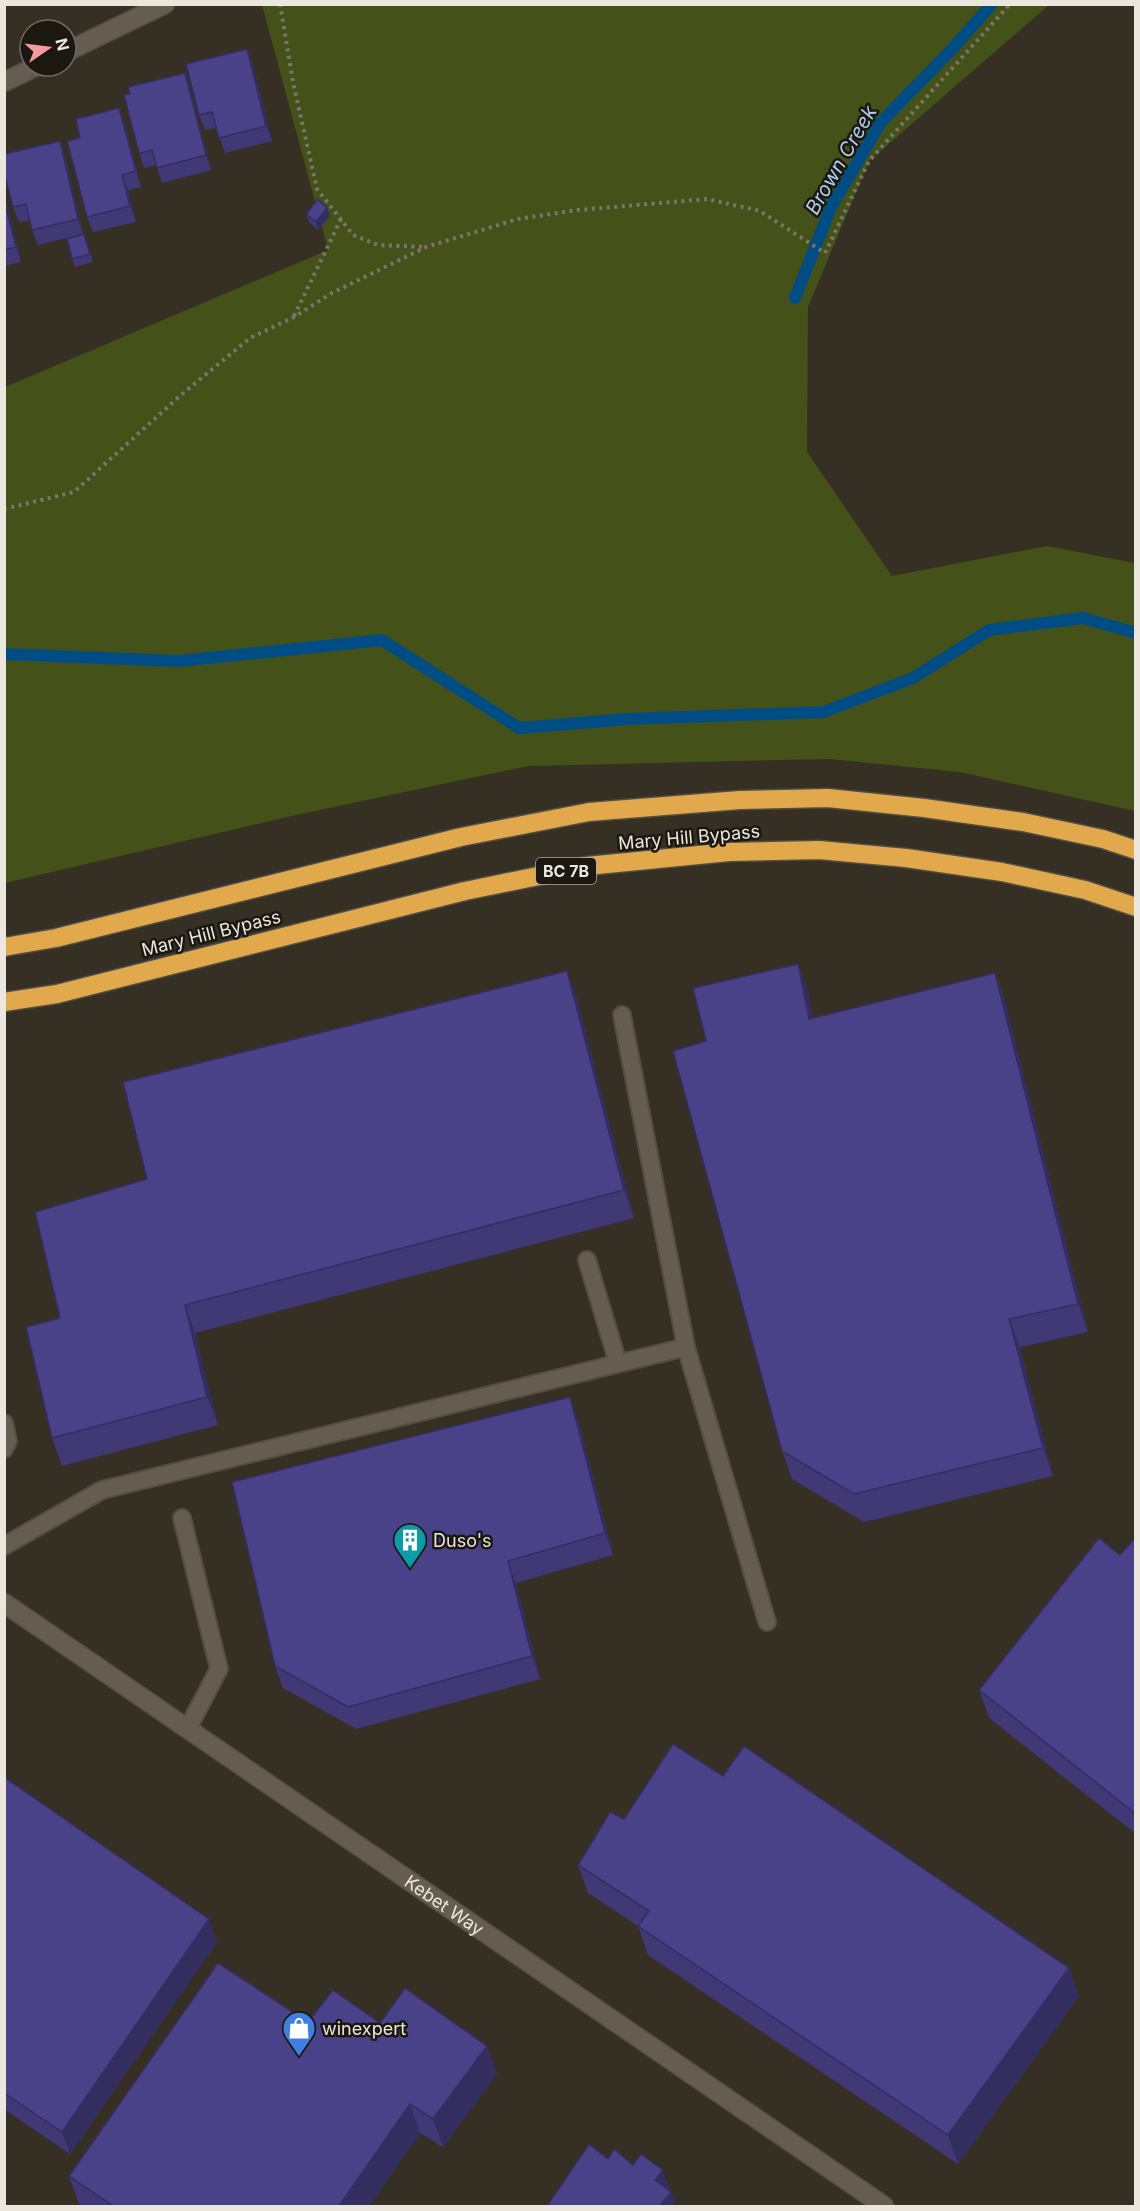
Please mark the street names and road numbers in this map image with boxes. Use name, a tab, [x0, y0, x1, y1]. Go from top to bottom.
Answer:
street label: Mary Hill Bypass	[617, 820, 761, 854]
road number: BC 7B	[536, 858, 596, 884]
street label: Mary Hill Bypass	[139, 906, 283, 960]
street label: Kebet Way	[401, 1870, 488, 1939]

